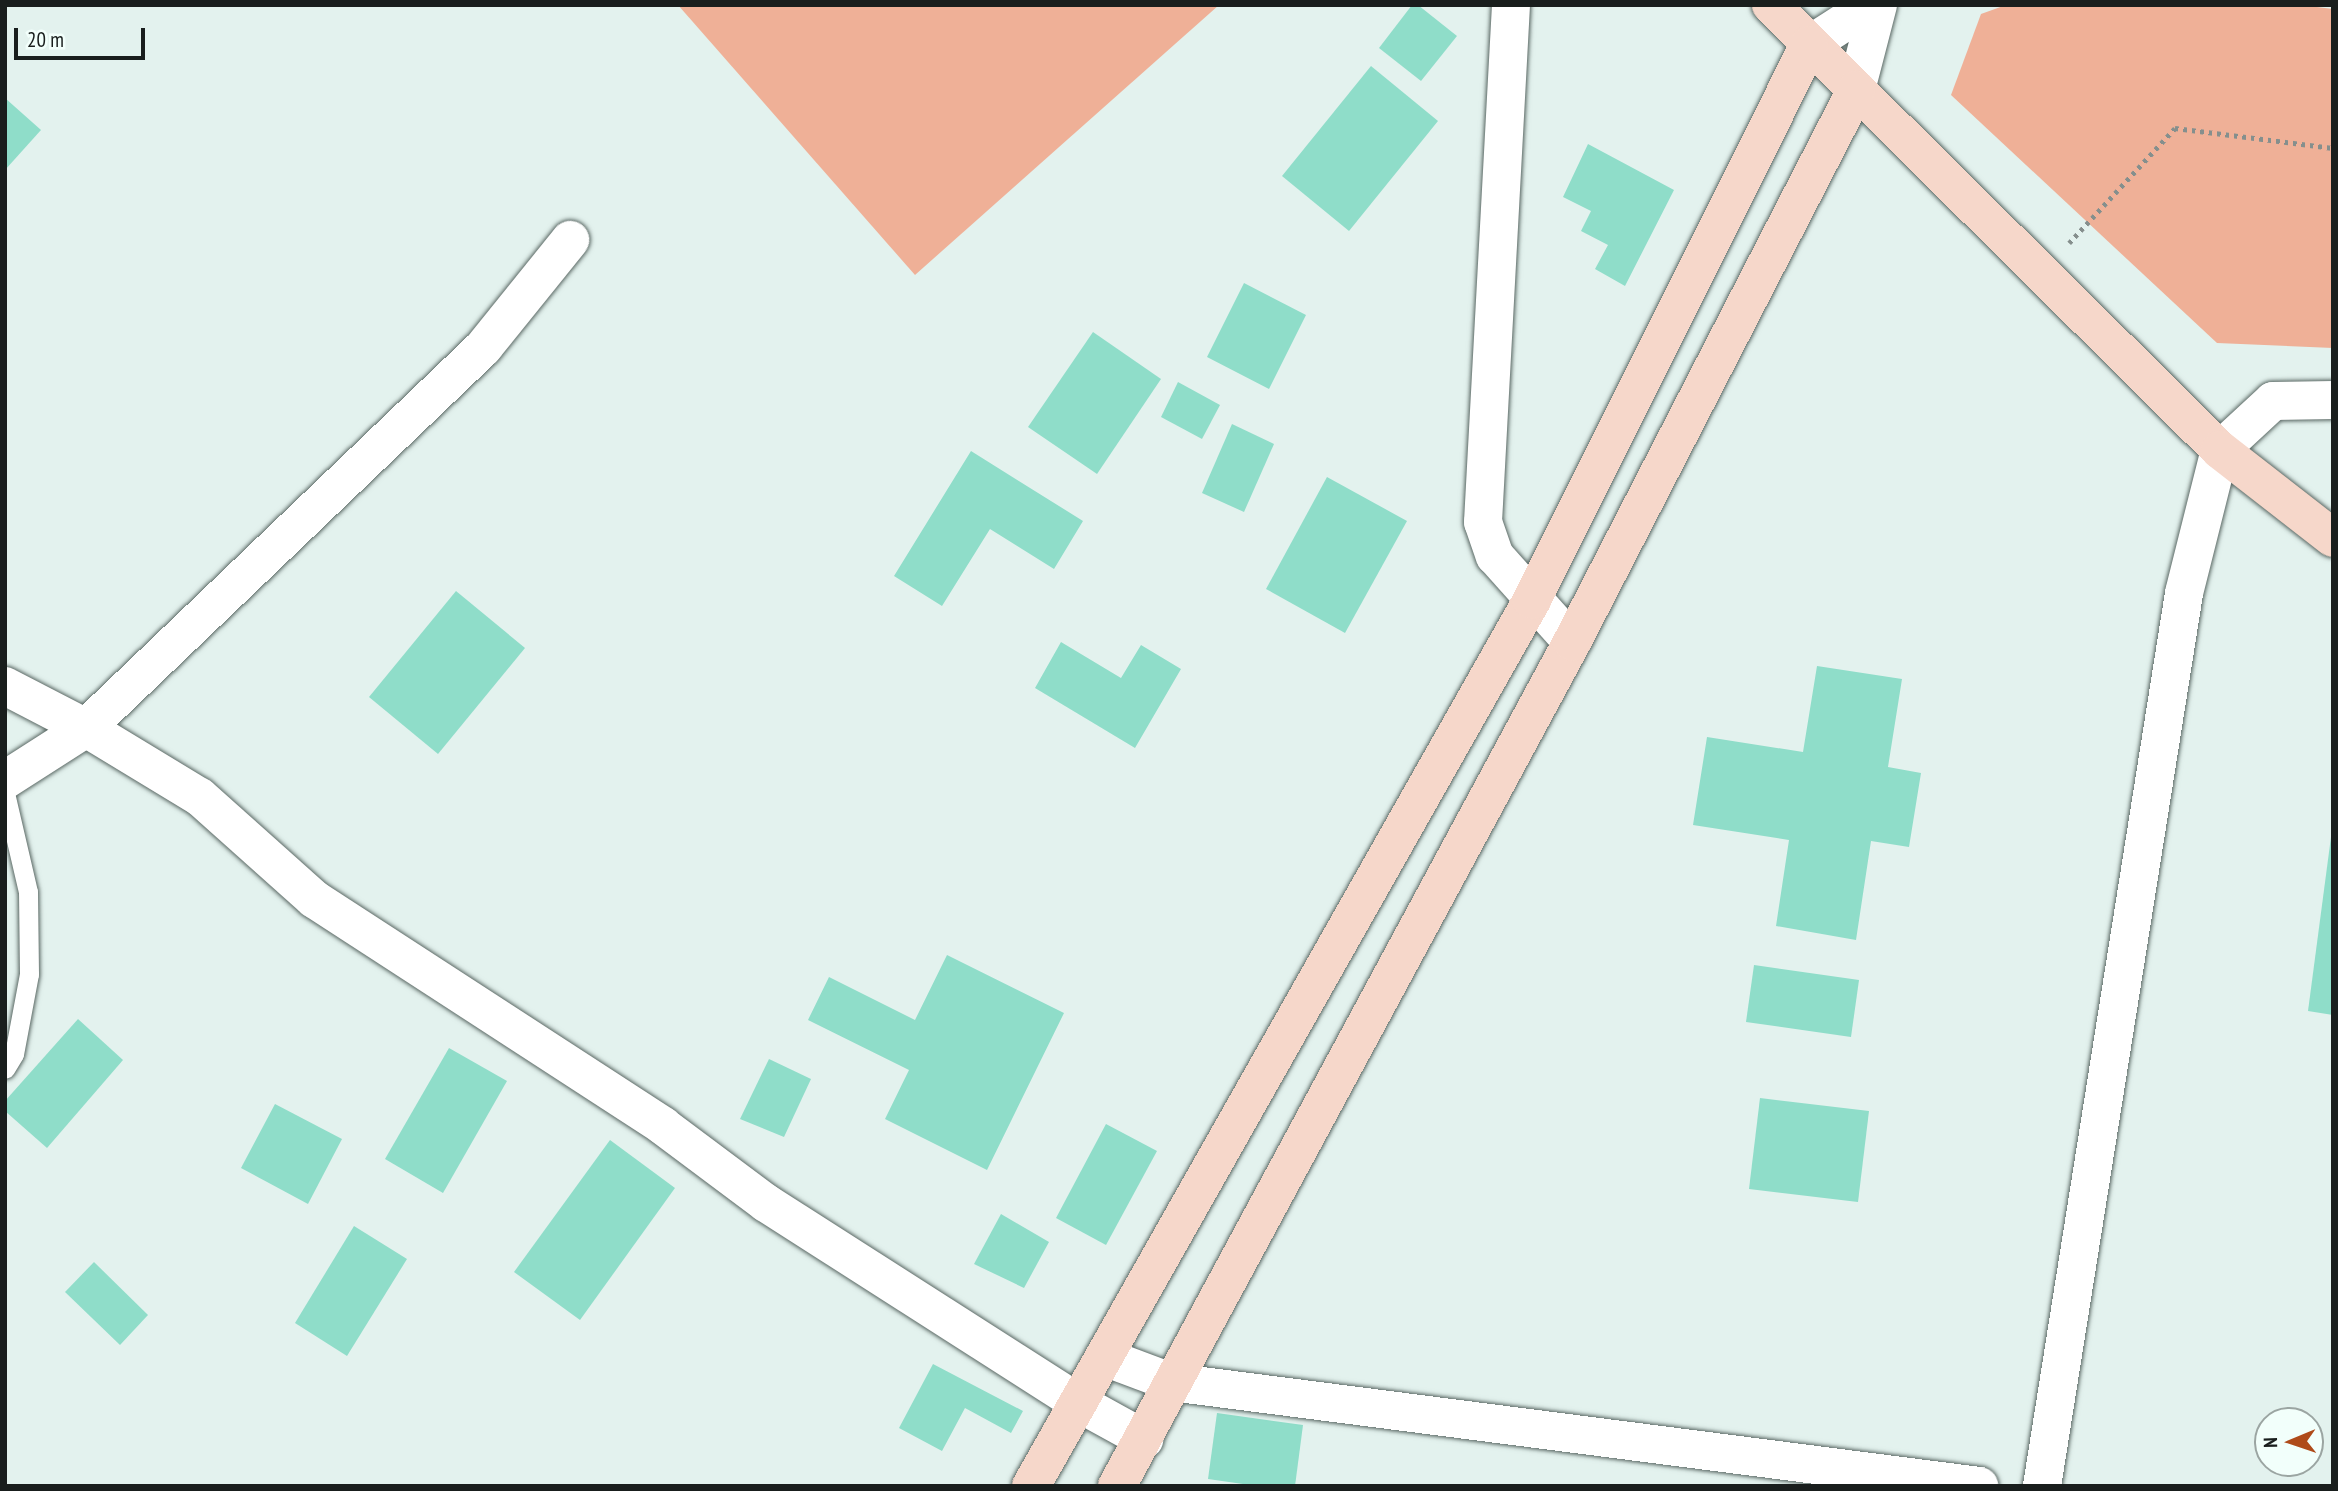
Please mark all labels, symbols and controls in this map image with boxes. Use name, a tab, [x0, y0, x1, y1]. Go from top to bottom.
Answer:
scale bar	[18, 14, 149, 58]
text: 20 m	[27, 26, 64, 53]
north arrow	[2254, 1407, 2324, 1477]
text: N	[2258, 1437, 2282, 1448]

